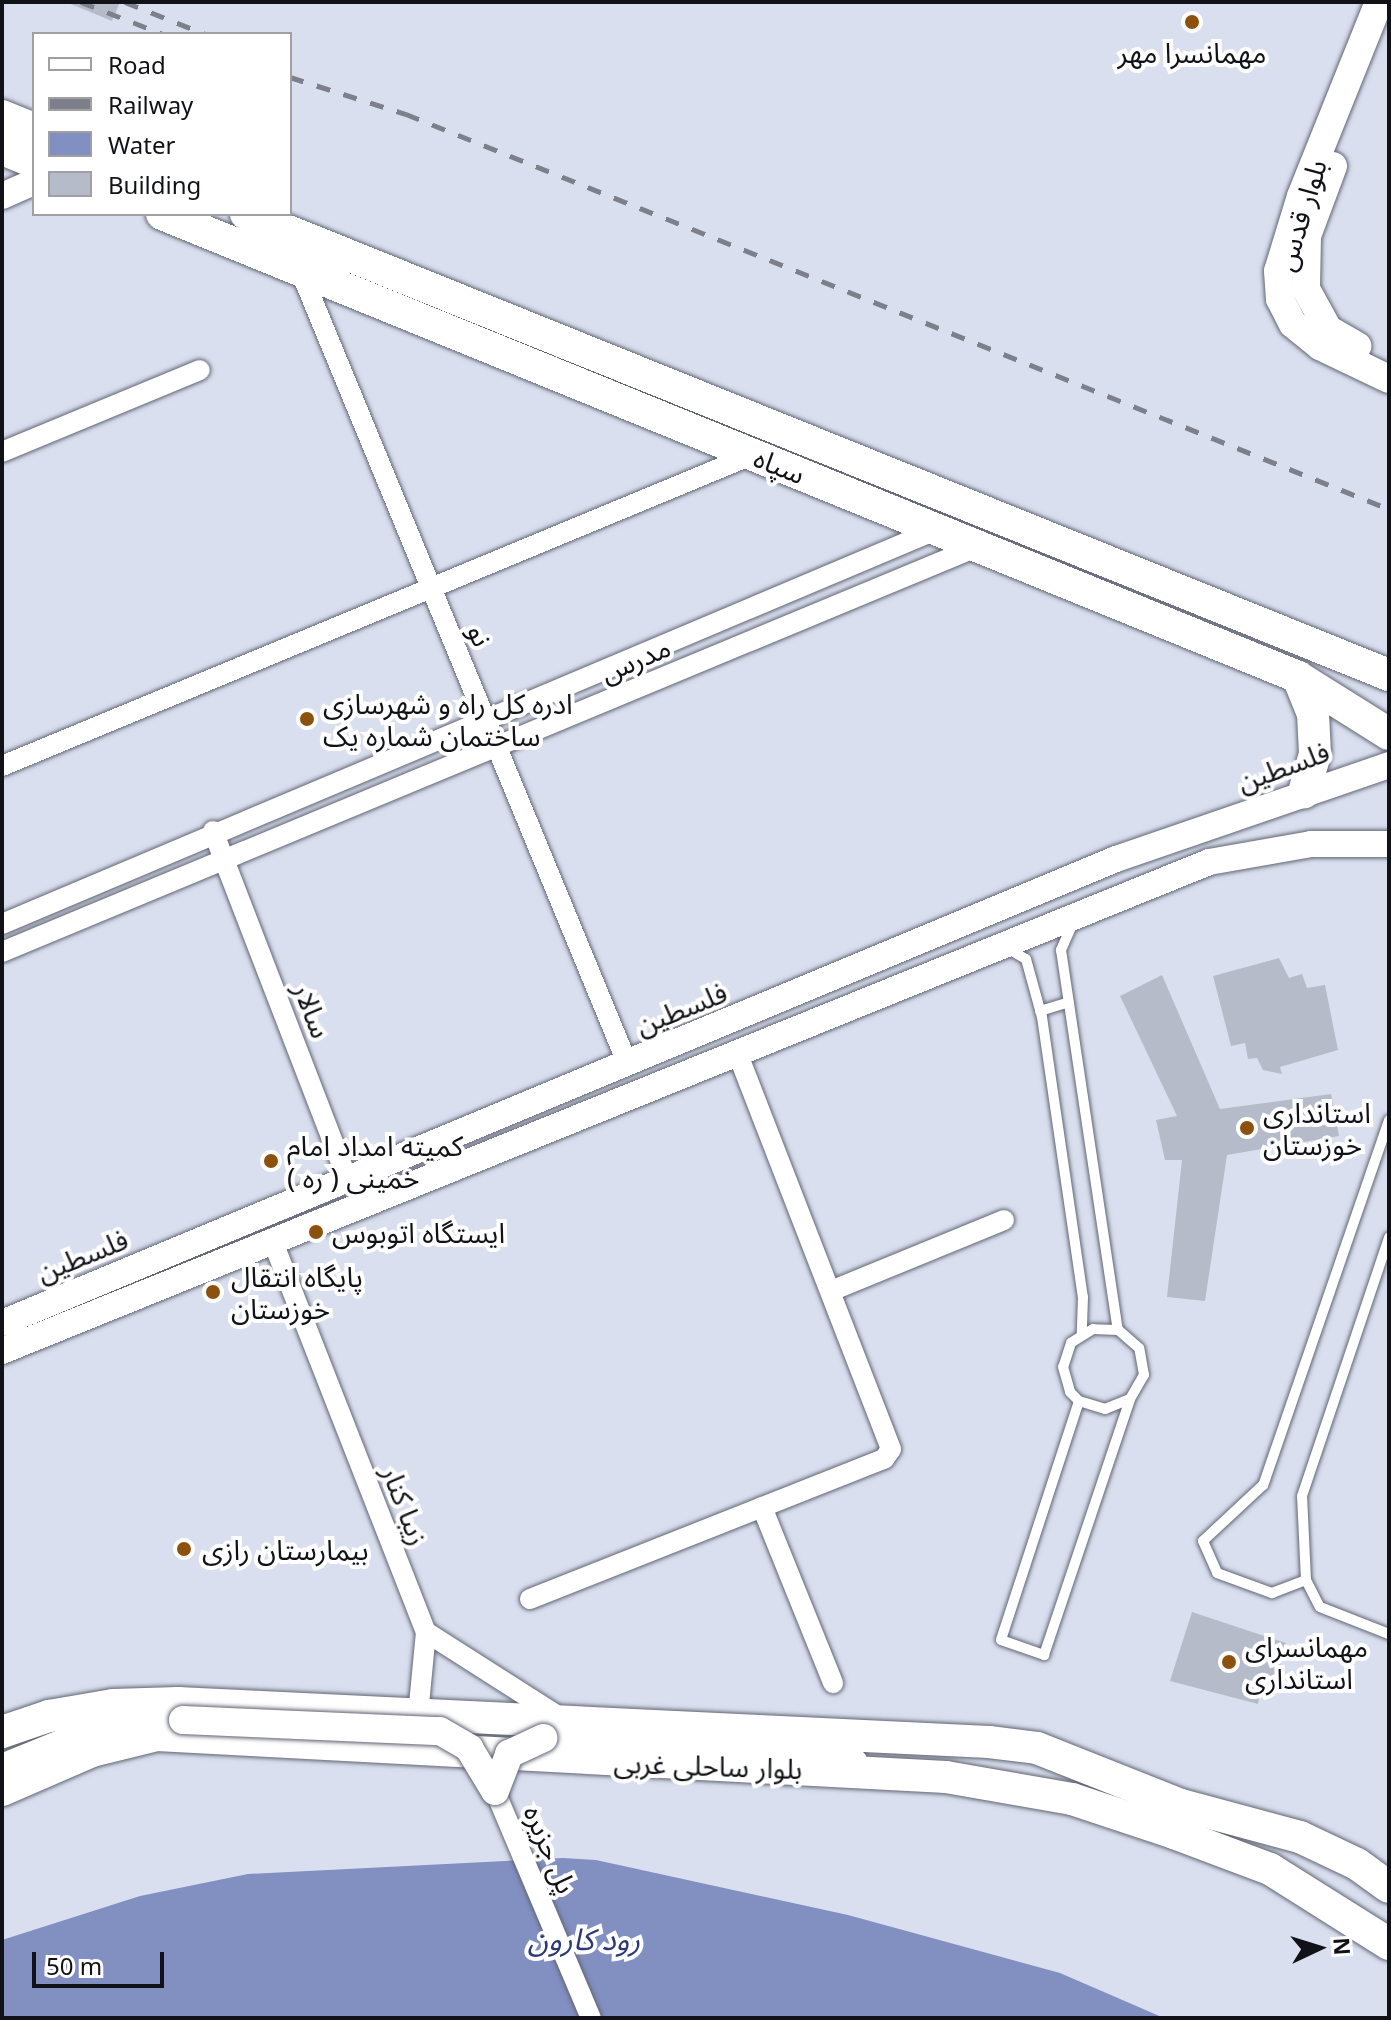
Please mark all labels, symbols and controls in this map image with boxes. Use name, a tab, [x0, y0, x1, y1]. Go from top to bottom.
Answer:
marker: مهمانسرا مهر	[1183, 13, 1201, 31]
legend	[32, 32, 292, 216]
place label: مهمانسرا مهر	[1118, 35, 1266, 69]
text: Road	[108, 48, 166, 81]
text: Railway	[108, 88, 193, 121]
text: Water	[108, 128, 175, 161]
street label: بلوار قدس	[1267, 155, 1333, 275]
text: Building	[108, 168, 201, 201]
street label: سپاه	[750, 440, 810, 490]
street label: نو	[462, 619, 500, 651]
street label: مدرس	[595, 629, 675, 689]
place label: ادره کل راه و شهرسازی ساختمان شماره یک	[323, 686, 573, 752]
marker: ادره کل راه و شهرسازی ساختمان شماره یک	[298, 710, 316, 728]
street label: فلسطین	[1232, 734, 1334, 798]
street label: فلسطین	[630, 975, 732, 1041]
street label: سالار	[287, 978, 339, 1042]
place label: استانداری خوزستان	[1263, 1095, 1371, 1161]
marker: استانداری خوزستان	[1238, 1119, 1256, 1137]
place label: کمیته امداد امام خمینی ( ره )	[287, 1128, 463, 1194]
marker: کمیته امداد امام خمینی ( ره )	[262, 1152, 280, 1170]
place label: ایستگاه اتوبوس	[332, 1215, 505, 1249]
street label: فلسطین	[31, 1222, 133, 1288]
marker: ایستگاه اتوبوس	[307, 1223, 325, 1241]
place label: پایگاه انتقال خوزستان	[231, 1259, 363, 1325]
marker: پایگاه انتقال خوزستان	[202, 1281, 224, 1303]
street label: زیبا کنار	[376, 1461, 436, 1549]
place label: بیمارستان رازی	[202, 1532, 369, 1566]
marker: بیمارستان رازی	[173, 1538, 195, 1560]
place label: مهمانسرای استانداری	[1245, 1629, 1368, 1695]
marker: مهمانسرای استانداری	[1220, 1653, 1238, 1671]
street label: بلوار ساحلی غربی	[613, 1745, 803, 1785]
street label: پل جزیره	[517, 1800, 585, 1898]
north arrow	[1279, 1908, 1359, 1988]
water label: رود کارون	[528, 1921, 640, 1957]
scale bar	[36, 1936, 168, 1986]
text: N	[1327, 1936, 1359, 1956]
text: 50 m	[46, 1949, 102, 1982]

